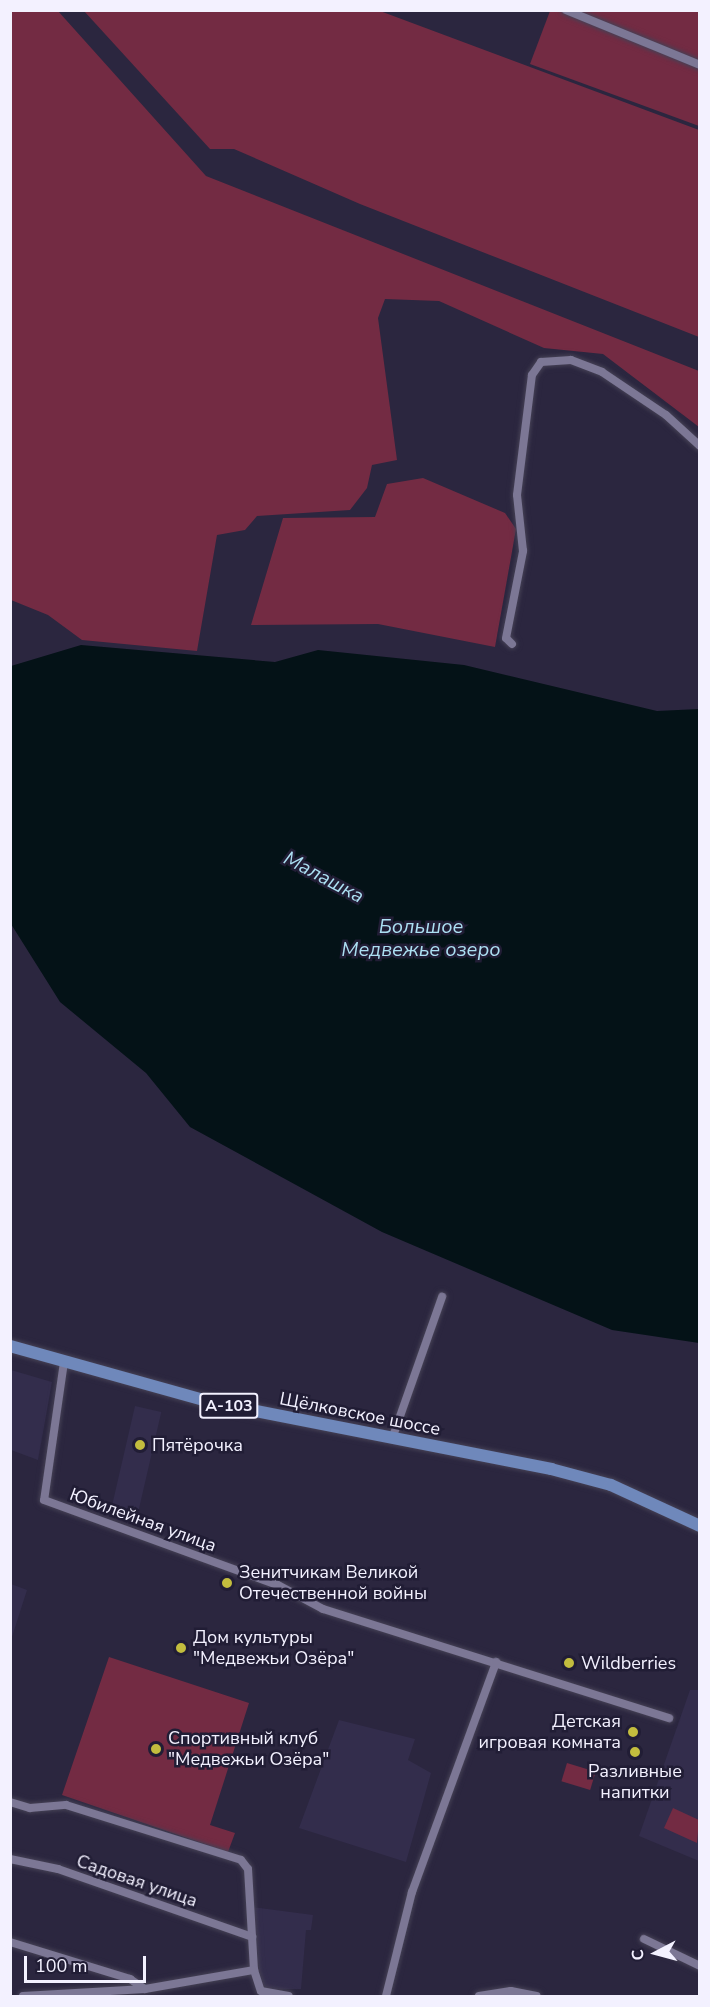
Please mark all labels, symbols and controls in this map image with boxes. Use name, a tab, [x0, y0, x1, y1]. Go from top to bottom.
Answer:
water label: Малашка	[280, 846, 368, 908]
water label: Большое Медвежье озеро	[341, 915, 501, 962]
street label: Щёлковское шоссе	[278, 1388, 442, 1440]
road number: А-103	[199, 1393, 259, 1419]
place label: Пятёрочка	[152, 1434, 243, 1456]
marker: Пятёрочка	[133, 1438, 147, 1452]
street label: Юбилейная улица	[67, 1483, 219, 1557]
place label: Зенитчикам Великой Отечественной войны	[239, 1562, 427, 1604]
marker: Зенитчикам Великой Отечественной войны	[220, 1576, 234, 1590]
place label: Дом культуры "Медвежьи Озёра"	[193, 1627, 354, 1670]
marker: Дом культуры "Медвежьи Озёра"	[174, 1641, 188, 1655]
place label: Wildberries	[581, 1652, 676, 1674]
marker: Wildberries	[562, 1656, 576, 1670]
place label: Детская игровая комната	[478, 1711, 621, 1754]
marker: Детская игровая комната	[626, 1725, 640, 1739]
place label: Спортивный клуб "Медвежьи Озёра"	[168, 1728, 329, 1770]
marker: Спортивный клуб "Медвежьи Озёра"	[149, 1742, 163, 1756]
marker: Разливные напитки	[628, 1745, 642, 1759]
place label: Разливные напитки	[588, 1761, 682, 1804]
street label: Садовая улица	[74, 1850, 200, 1912]
north arrow	[626, 1923, 686, 1983]
scale bar	[27, 1944, 148, 1982]
text: С	[627, 1948, 650, 1961]
text: 100 m	[35, 1954, 87, 1978]

